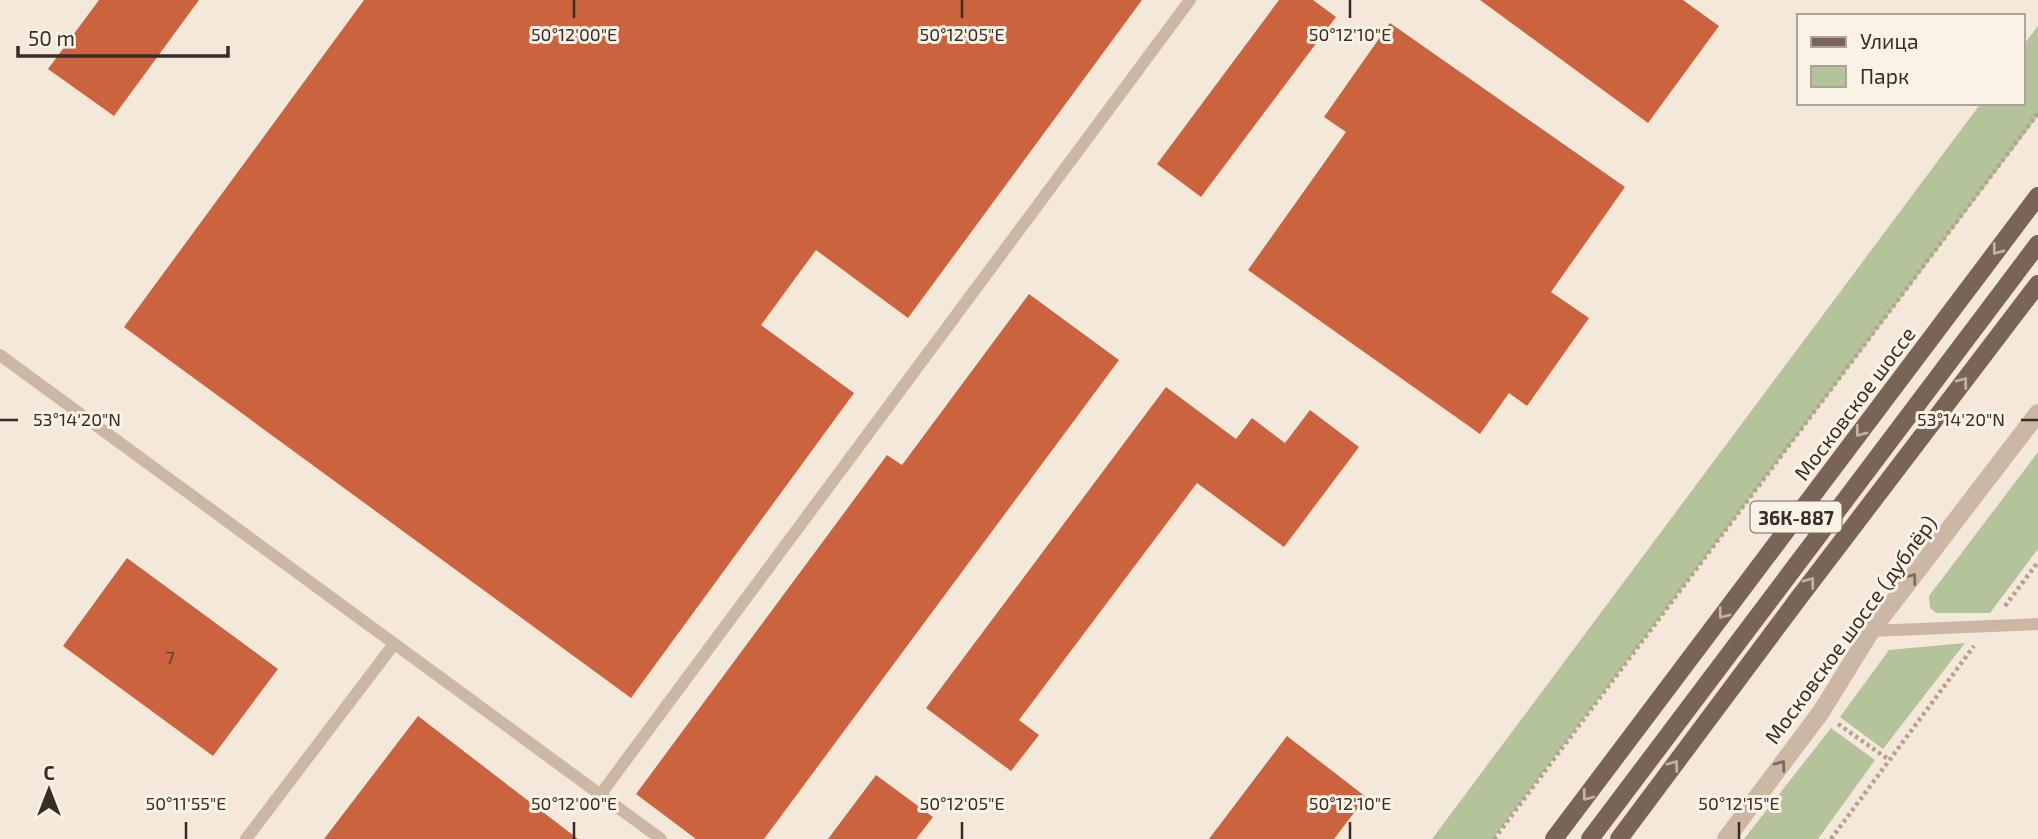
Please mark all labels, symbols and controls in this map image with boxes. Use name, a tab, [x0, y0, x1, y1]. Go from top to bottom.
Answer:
scale bar	[18, 14, 228, 58]
legend	[1797, 14, 2024, 105]
text: 50°12'00"E	[531, 23, 617, 45]
text: 50°12'05"E	[919, 23, 1005, 45]
text: 50°12'10"E	[1309, 23, 1391, 45]
text: 50 m	[28, 25, 75, 50]
text: Улица	[1860, 28, 1919, 53]
text: Парк	[1860, 63, 1909, 88]
one-way arrow	[1993, 242, 2005, 255]
street label: Московское шоссе	[1788, 321, 1920, 485]
one-way arrow	[1955, 377, 1967, 390]
text: 53°14'20"N	[33, 408, 121, 430]
text: 53°14'20"N	[1917, 408, 2005, 430]
one-way arrow	[1856, 424, 1869, 437]
road number: 36К-887	[1750, 502, 1842, 532]
street label: Московское шоссе (дублёр)	[1759, 510, 1942, 749]
one-way arrow	[1903, 574, 1916, 586]
one-way arrow	[1802, 578, 1815, 590]
one-way arrow	[1719, 606, 1732, 619]
house number: 7	[165, 646, 175, 668]
north arrow	[14, 755, 84, 825]
one-way arrow	[1666, 760, 1678, 772]
one-way arrow	[1773, 760, 1786, 772]
text: С	[43, 761, 55, 784]
one-way arrow	[1582, 788, 1595, 800]
text: 50°11'55"E	[146, 792, 226, 814]
text: 50°12'00"E	[531, 792, 617, 814]
text: 50°12'05"E	[919, 792, 1005, 814]
text: 50°12'10"E	[1309, 792, 1391, 814]
text: 50°12'15"E	[1698, 792, 1780, 814]

